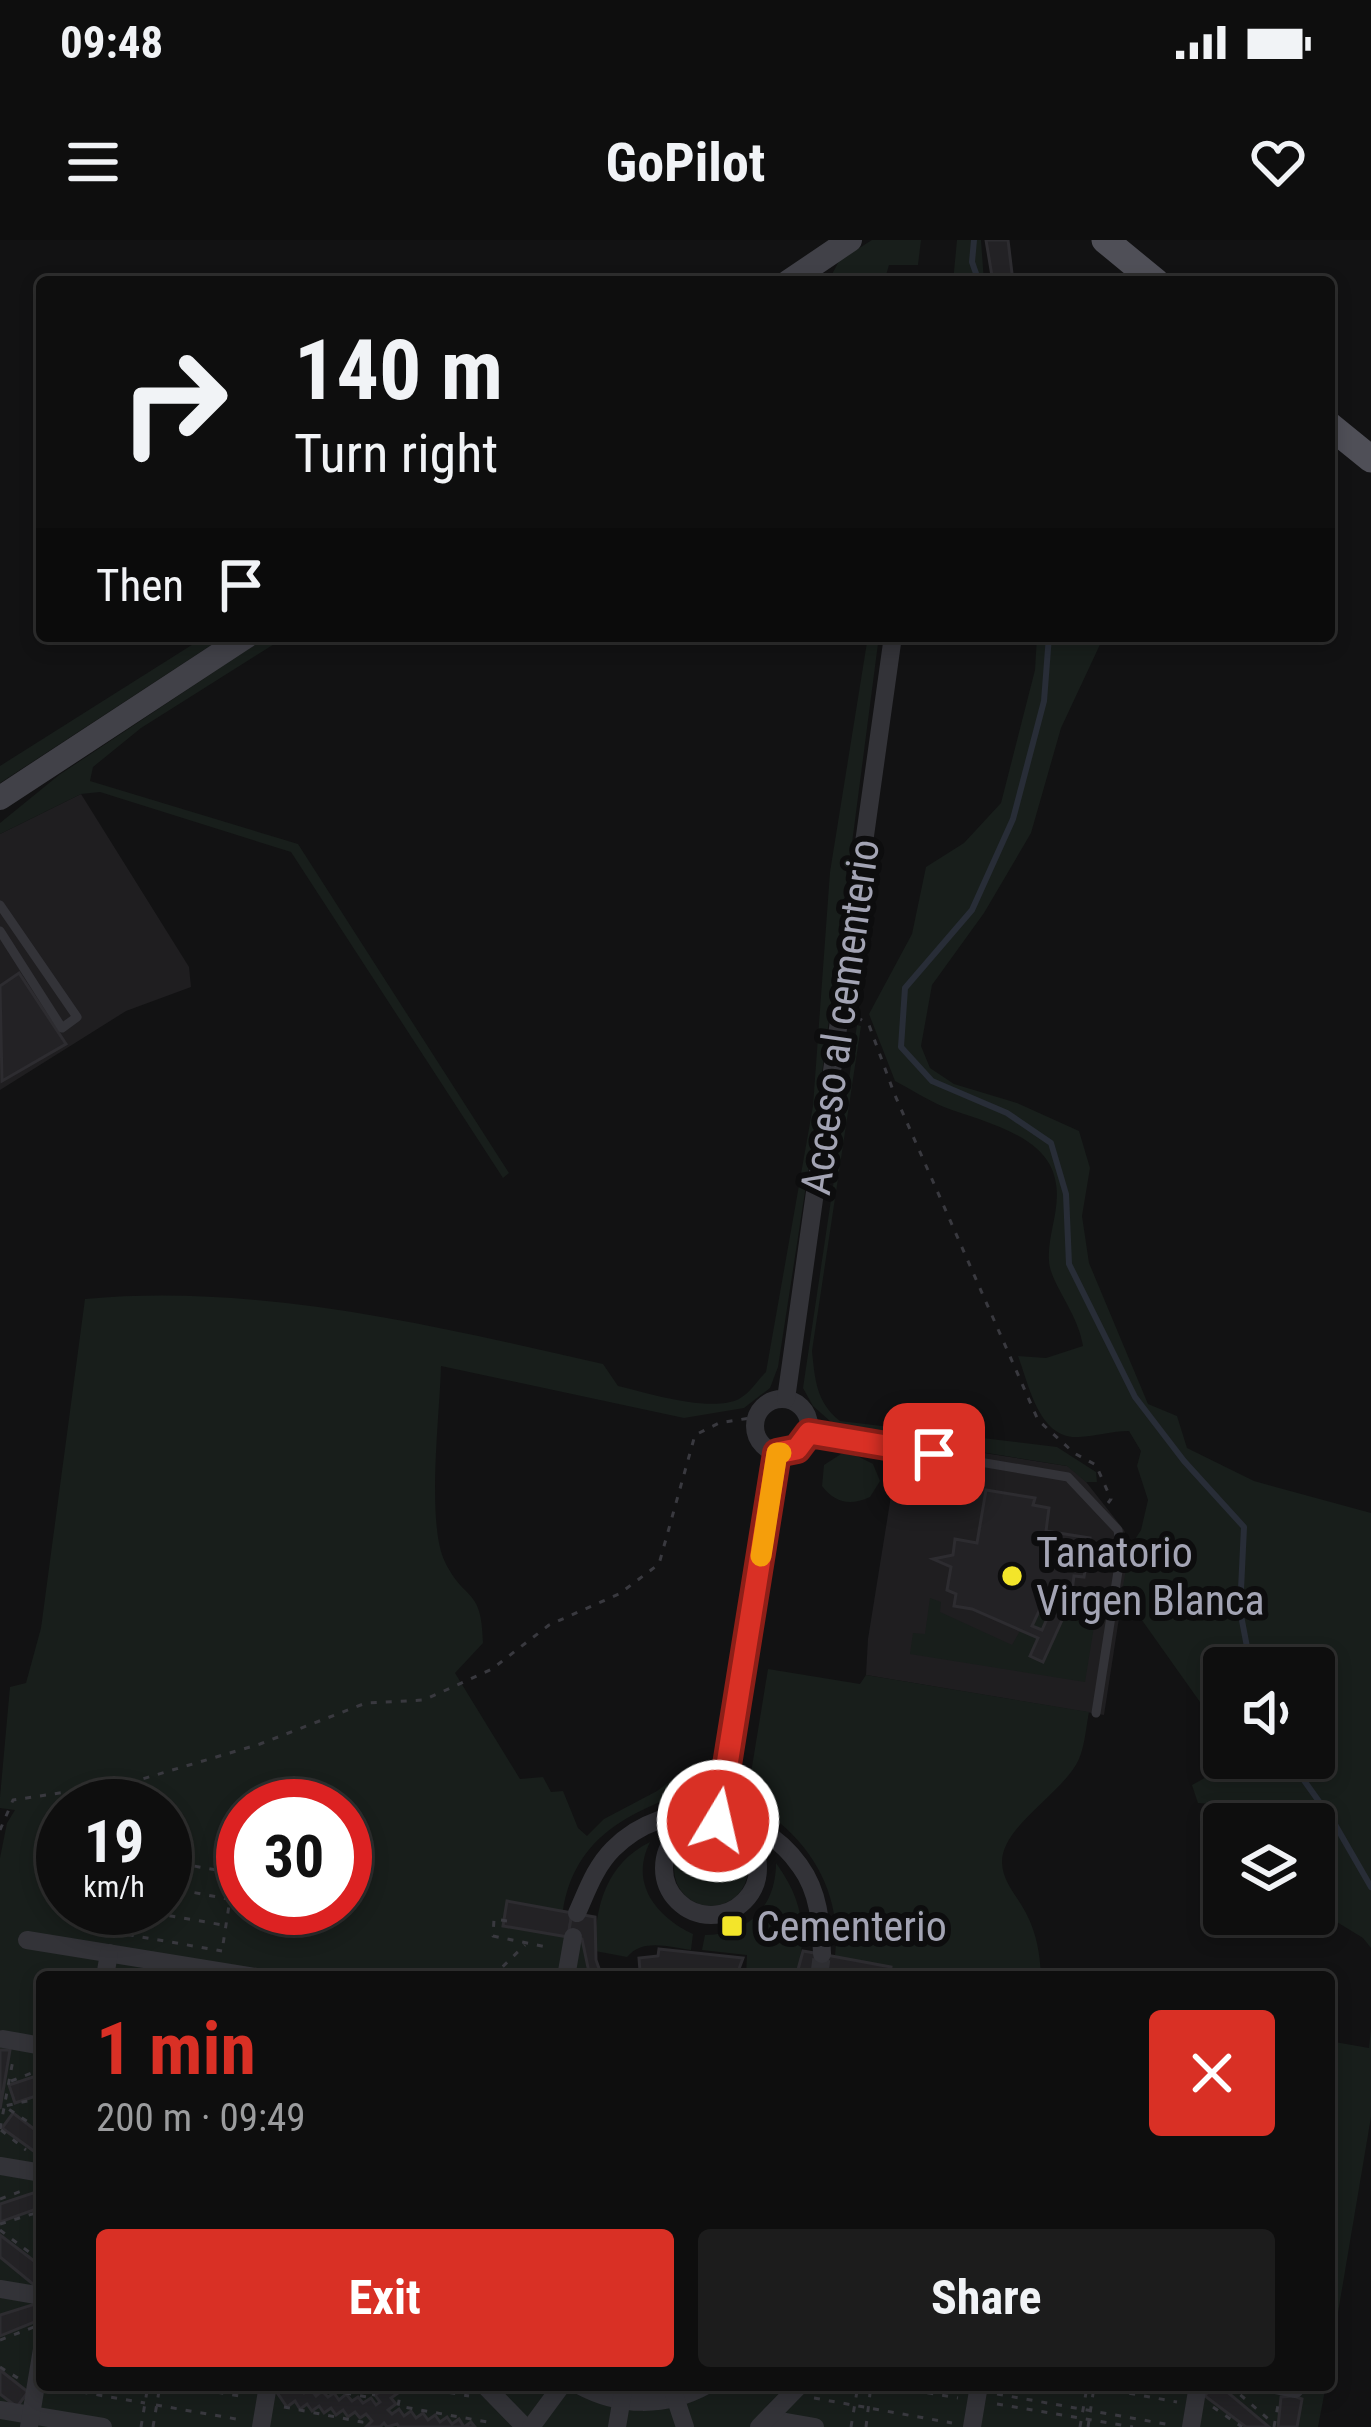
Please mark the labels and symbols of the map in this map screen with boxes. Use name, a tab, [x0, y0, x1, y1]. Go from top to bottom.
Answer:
street label: Acceso al cementerio	[791, 836, 889, 1198]
pin	[883, 1403, 985, 1505]
place label: Tanatorio Virgen Blanca	[1036, 1528, 1265, 1625]
marker: Tanatorio Virgen Blanca	[999, 1563, 1025, 1589]
position arrow	[655, 1758, 781, 1884]
speed limit sign: 30	[216, 1779, 372, 1935]
place label: Cementerio	[756, 1902, 947, 1951]
marker: Cementerio	[719, 1913, 745, 1939]

